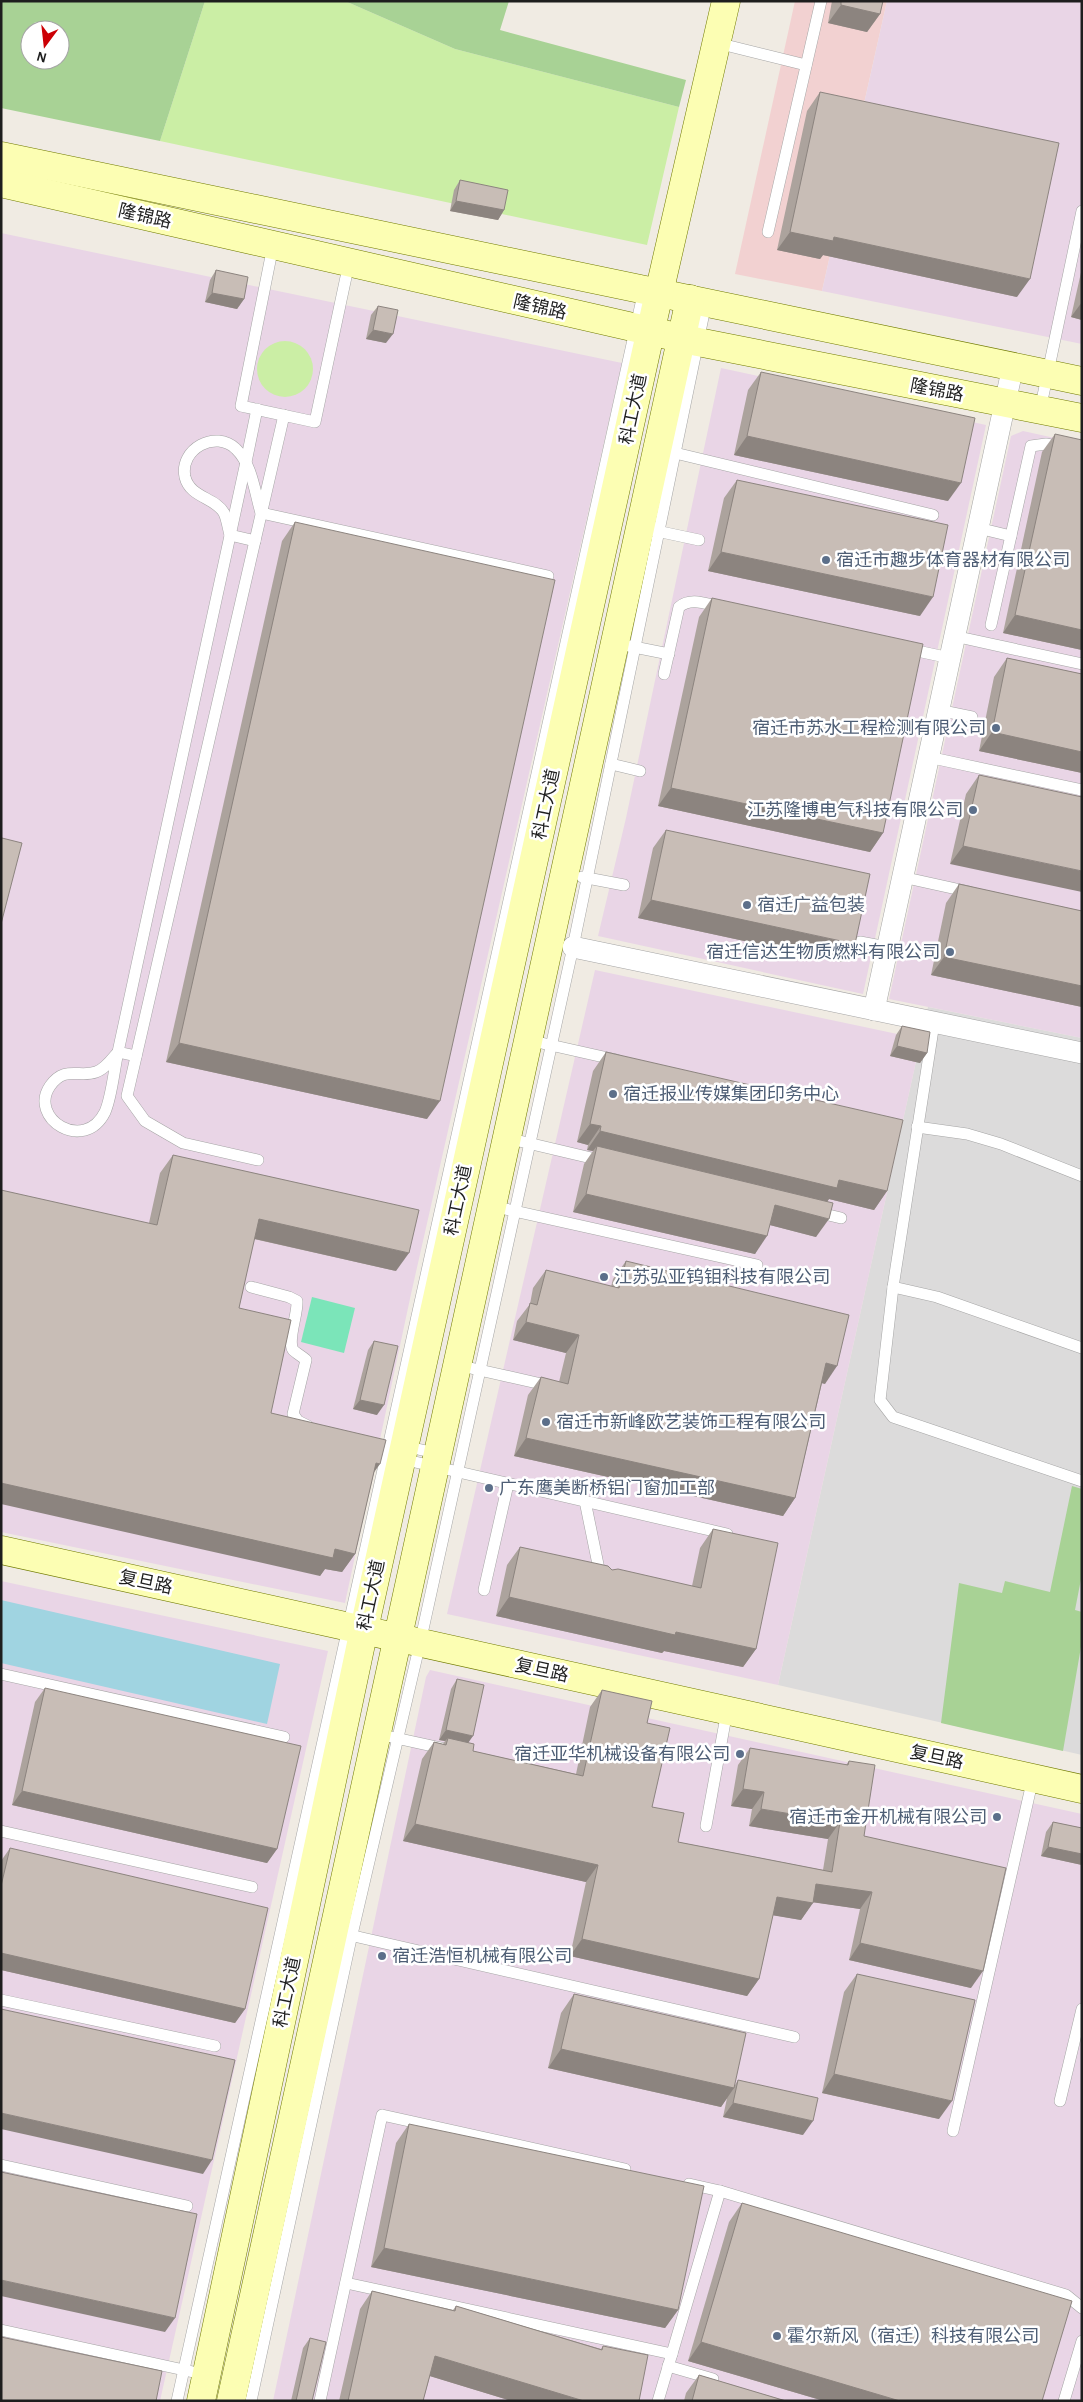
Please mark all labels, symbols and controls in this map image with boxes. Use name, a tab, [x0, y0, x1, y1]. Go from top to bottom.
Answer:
north arrow	[20, 20, 70, 70]
text: N	[35, 49, 48, 65]
street label: 隆锦路	[116, 200, 174, 232]
street label: 隆锦路	[511, 291, 569, 323]
street label: 科工大道	[616, 372, 650, 446]
street label: 隆锦路	[909, 375, 965, 405]
place label: 宿迁市趣步体育器材有限公司	[836, 550, 1070, 570]
marker: 宿迁市趣步体育器材有限公司	[820, 554, 832, 566]
place label: 宿迁市苏水工程检测有限公司	[752, 718, 986, 738]
marker: 宿迁市苏水工程检测有限公司	[990, 722, 1002, 734]
street label: 科工大道	[529, 767, 563, 841]
place label: 江苏隆博电气科技有限公司	[747, 800, 963, 820]
marker: 江苏隆博电气科技有限公司	[967, 804, 979, 816]
place label: 宿迁广益包装	[757, 895, 865, 915]
marker: 宿迁广益包装	[741, 899, 753, 911]
place label: 宿迁信达生物质燃料有限公司	[706, 942, 940, 962]
marker: 宿迁信达生物质燃料有限公司	[944, 946, 956, 958]
place label: 宿迁报业传媒集团印务中心	[623, 1084, 839, 1104]
marker: 宿迁报业传媒集团印务中心	[607, 1088, 619, 1100]
street label: 科工大道	[441, 1163, 475, 1237]
place label: 江苏弘亚钨钼科技有限公司	[614, 1267, 830, 1287]
marker: 江苏弘亚钨钼科技有限公司	[598, 1271, 610, 1283]
place label: 宿迁市新峰欧艺装饰工程有限公司	[556, 1412, 826, 1432]
marker: 宿迁市新峰欧艺装饰工程有限公司	[540, 1416, 552, 1428]
place label: 广东鹰美断桥铝门窗加工部	[499, 1478, 715, 1498]
marker: 广东鹰美断桥铝门窗加工部	[483, 1482, 495, 1494]
street label: 科工大道	[354, 1558, 388, 1632]
street label: 复旦路	[118, 1567, 174, 1597]
street label: 复旦路	[514, 1655, 570, 1685]
street label: 复旦路	[909, 1742, 965, 1772]
place label: 宿迁亚华机械设备有限公司	[514, 1744, 730, 1764]
marker: 宿迁亚华机械设备有限公司	[734, 1748, 746, 1760]
place label: 宿迁市金开机械有限公司	[789, 1807, 987, 1827]
marker: 宿迁市金开机械有限公司	[991, 1811, 1003, 1823]
place label: 宿迁浩恒机械有限公司	[392, 1946, 572, 1966]
marker: 宿迁浩恒机械有限公司	[376, 1950, 388, 1962]
street label: 科工大道	[270, 1955, 304, 2029]
place label: 霍尔新风（宿迁）科技有限公司	[787, 2326, 1039, 2346]
marker: 霍尔新风（宿迁）科技有限公司	[771, 2330, 783, 2342]

